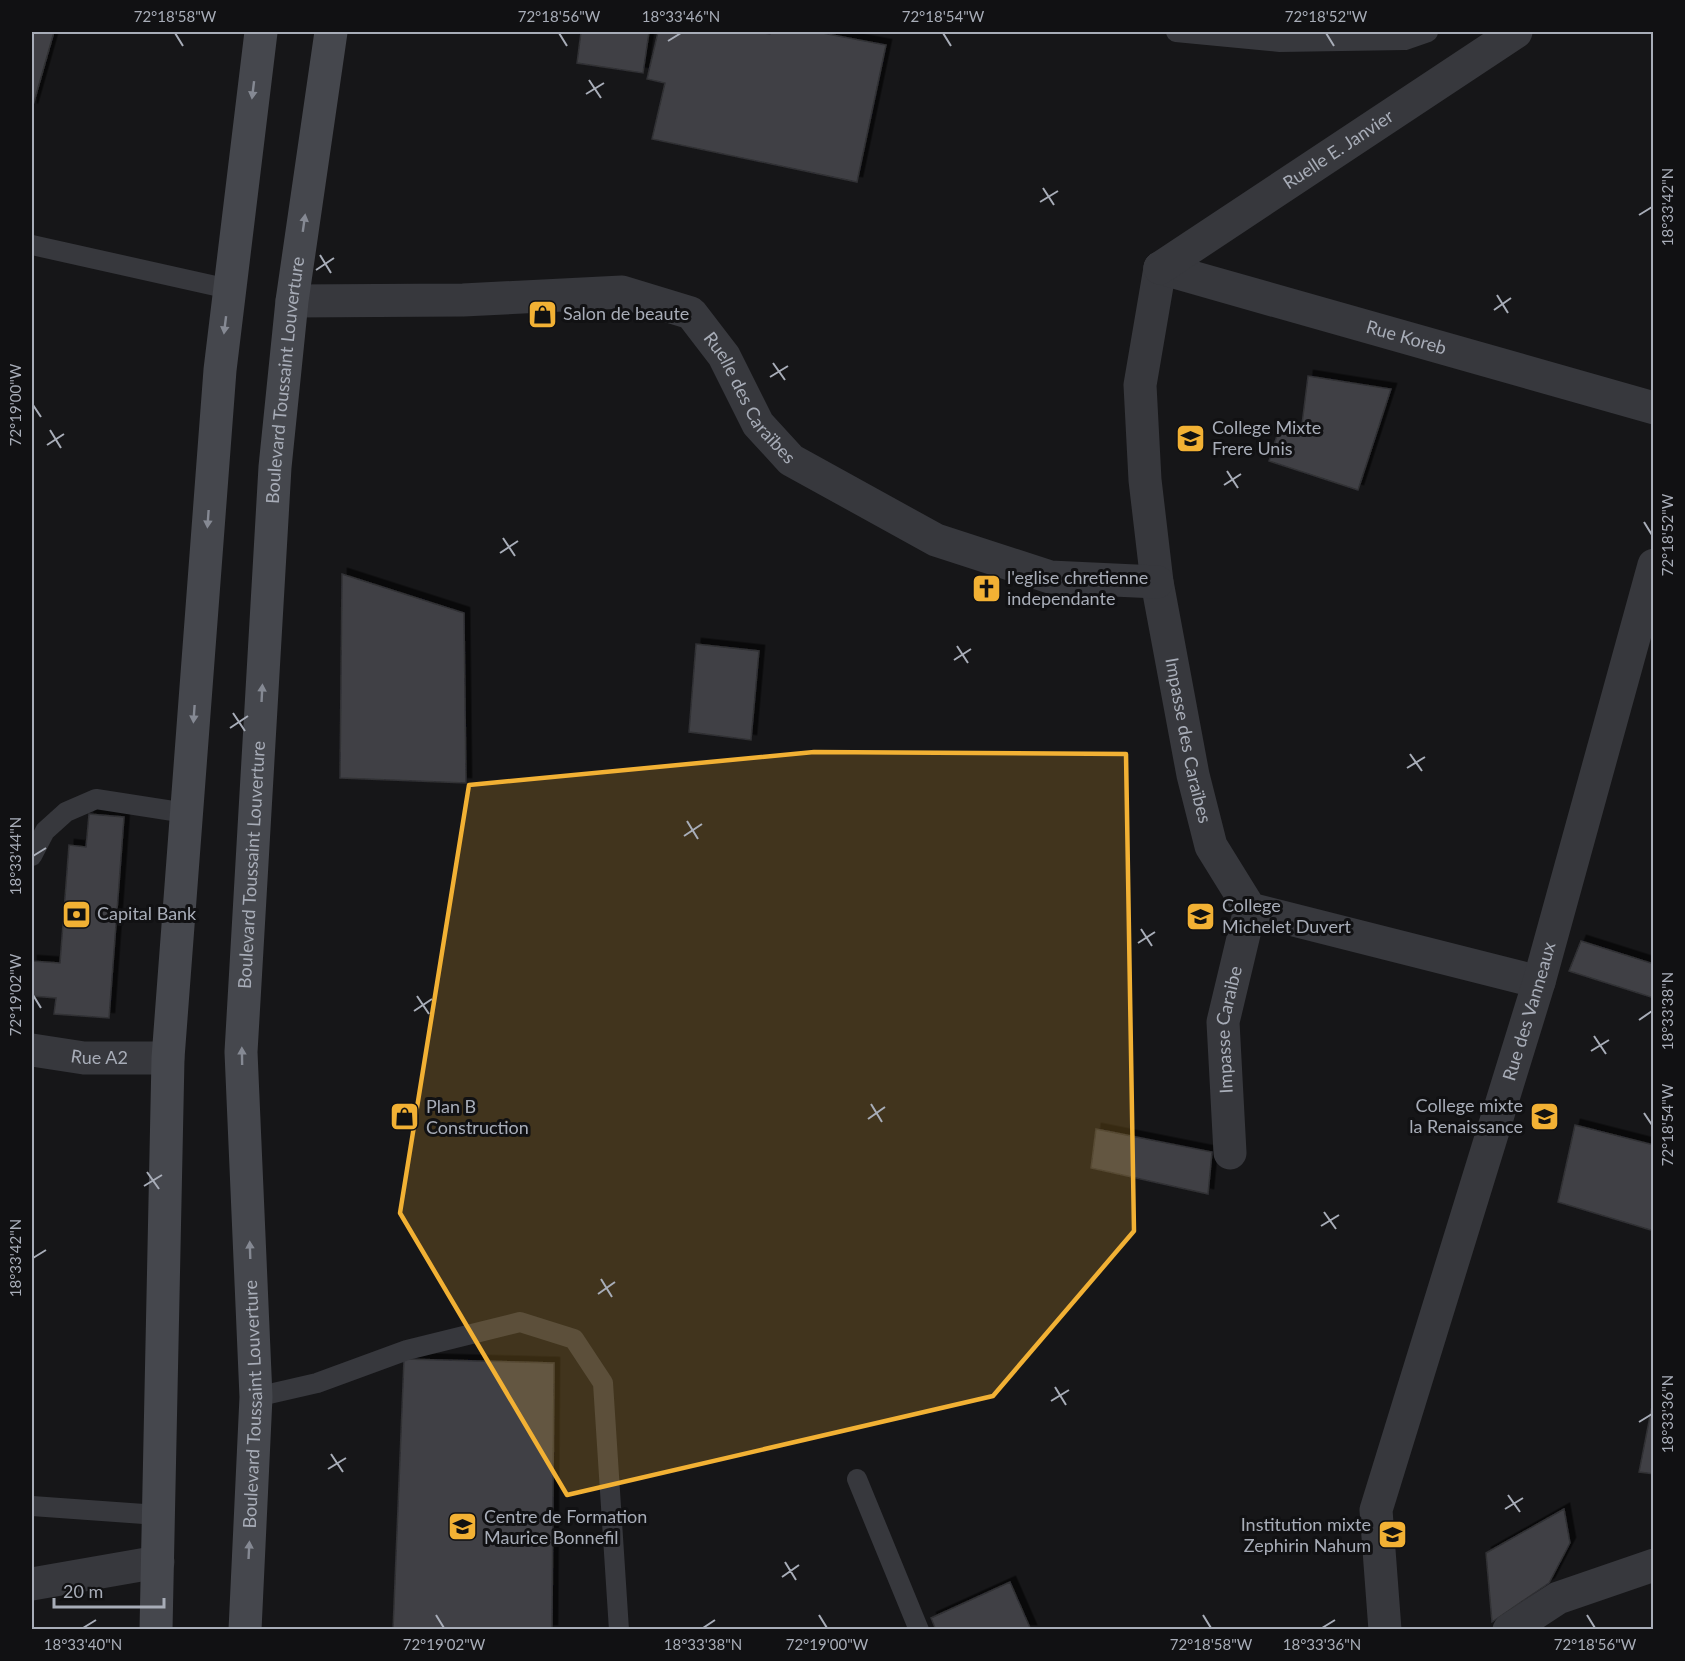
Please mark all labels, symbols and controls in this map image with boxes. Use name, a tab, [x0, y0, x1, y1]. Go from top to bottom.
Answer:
text: 72°18'58"W	[134, 7, 217, 25]
text: 72°18'56"W	[518, 7, 601, 25]
text: 18°33'46"N	[642, 7, 720, 25]
text: 72°18'54"W	[902, 7, 985, 25]
text: 72°18'52"W	[1285, 7, 1368, 25]
one-way arrow	[249, 80, 258, 99]
street label: Ruelle E. Janvier	[1279, 104, 1397, 193]
text: 18°33'42"N	[1658, 168, 1676, 246]
one-way arrow	[299, 213, 308, 232]
street label: Boulevard Toussaint Louverture	[261, 255, 308, 504]
shop icon: Salon de beaute	[526, 298, 558, 330]
place label: Salon de beaute	[563, 302, 689, 324]
one-way arrow	[220, 315, 230, 334]
street label: Rue Koreb	[1364, 315, 1449, 359]
street label: Ruelle des Caraïbes	[700, 327, 801, 468]
text: 72°19'00"W	[6, 363, 24, 446]
place label: College Mixte Frere Unis	[1212, 416, 1321, 459]
school or university icon: College Mixte Frere Unis	[1175, 422, 1207, 454]
text: 72°18'52"W	[1658, 493, 1676, 576]
one-way arrow	[204, 510, 213, 529]
place label: l'eglise chretienne independante	[1007, 566, 1148, 609]
church icon: l'eglise chretienne independante	[970, 572, 1002, 604]
street label: Impasse des Caraïbes	[1161, 656, 1217, 826]
one-way arrow	[257, 684, 266, 703]
one-way arrow	[189, 704, 198, 723]
street label: Boulevard Toussaint Louverture	[233, 740, 269, 990]
text: 18°33'44"N	[6, 817, 24, 895]
place label: College Michelet Duvert	[1222, 894, 1351, 937]
bank icon: Capital Bank	[60, 898, 92, 930]
school or university icon: College Michelet Duvert	[1185, 900, 1217, 932]
place label: Capital Bank	[97, 902, 197, 924]
street label: Rue des Vanneaux	[1497, 939, 1560, 1083]
text: 72°19'02"W	[6, 953, 24, 1036]
street label: Impasse Caraibe	[1211, 964, 1246, 1094]
text: 18°33'38"N	[1658, 972, 1676, 1050]
street label: Rue A2	[69, 1044, 128, 1068]
one-way arrow	[237, 1046, 247, 1065]
text: 72°18'54"W	[1658, 1083, 1676, 1166]
place label: College mixte la Renaissance	[1409, 1094, 1523, 1137]
place label: Plan B Construction	[426, 1095, 529, 1138]
school or university icon: College mixte la Renaissance	[1528, 1100, 1560, 1132]
shop icon: Plan B Construction	[389, 1101, 421, 1133]
text: 18°33'42"N	[6, 1219, 24, 1297]
one-way arrow	[245, 1241, 254, 1260]
street label: Boulevard Toussaint Louverture	[238, 1280, 266, 1529]
text: 18°33'36"N	[1658, 1375, 1676, 1453]
place label: Centre de Formation Maurice Bonnefil	[484, 1505, 647, 1548]
school or university icon: Centre de Formation Maurice Bonnefil	[447, 1511, 479, 1543]
place label: Institution mixte Zephirin Nahum	[1241, 1513, 1371, 1556]
school or university icon: Institution mixte Zephirin Nahum	[1376, 1519, 1408, 1551]
one-way arrow	[244, 1541, 253, 1560]
scale bar	[54, 1571, 164, 1609]
text: 20 m	[63, 1580, 103, 1602]
text: 18°33'40"N	[44, 1635, 122, 1653]
text: 72°19'02"W	[403, 1635, 486, 1653]
text: 18°33'38"N	[664, 1635, 742, 1653]
text: 72°19'00"W	[786, 1635, 869, 1653]
text: 72°18'58"W	[1170, 1635, 1253, 1653]
text: 18°33'36"N	[1283, 1635, 1361, 1653]
text: 72°18'56"W	[1554, 1635, 1637, 1653]

